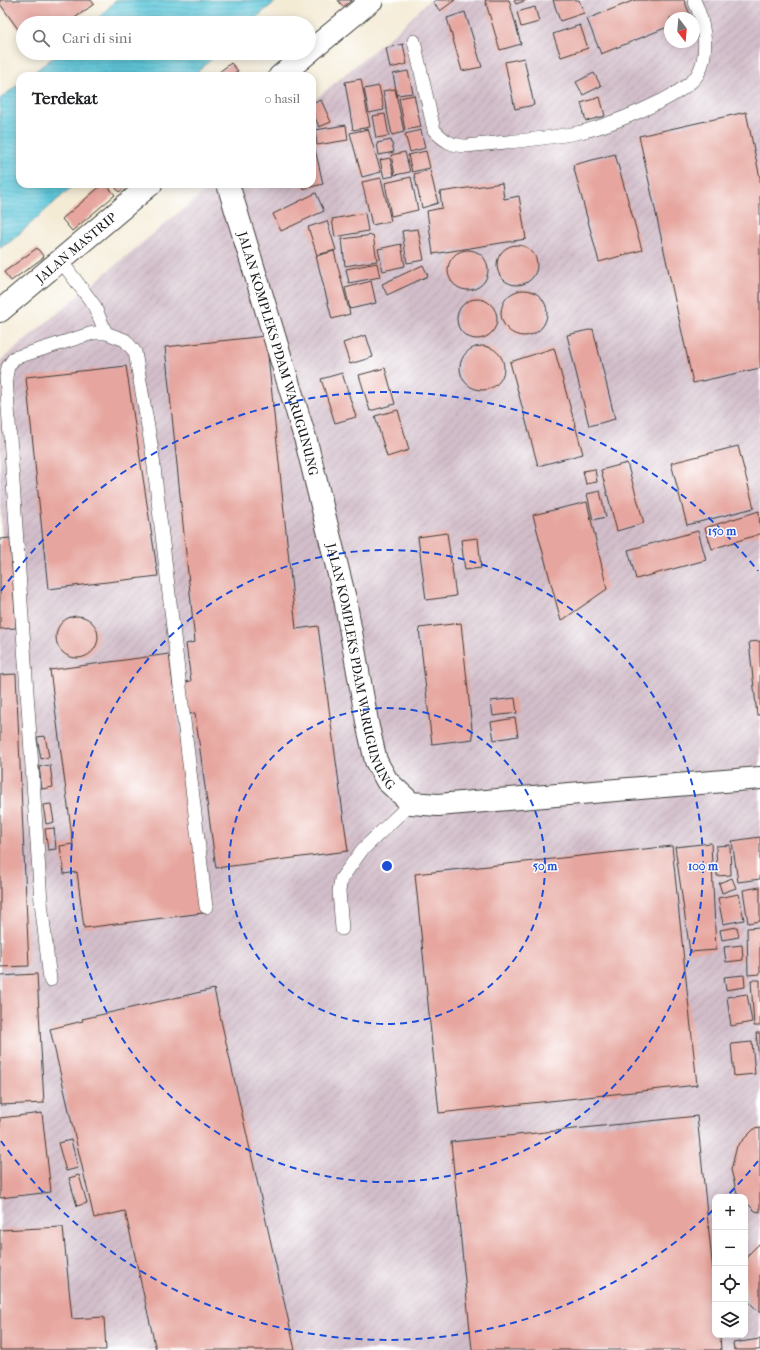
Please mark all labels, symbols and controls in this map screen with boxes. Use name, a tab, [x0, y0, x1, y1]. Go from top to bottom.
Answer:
north arrow	[664, 12, 700, 48]
search box	[16, 16, 316, 60]
icon: search	[30, 27, 52, 49]
text: Cari di sini	[62, 29, 132, 47]
text: Terdekat	[32, 88, 98, 108]
text: 0 hasil	[264, 91, 300, 106]
street label: JALAN MASTRIP	[32, 209, 119, 286]
street label: JALAN KOMPLEKS PDAM WARUGUNUNG	[235, 229, 322, 477]
text: 150 m	[708, 524, 737, 538]
street label: JALAN KOMPLEKS PDAM WARUGUNUNG	[324, 541, 399, 792]
centre of rings	[380, 859, 394, 873]
text: 50 m	[533, 859, 558, 873]
text: 100 m	[688, 859, 719, 873]
map controls	[712, 1194, 748, 1338]
button: +	[712, 1194, 748, 1230]
button: −	[712, 1230, 748, 1266]
button: locate	[712, 1266, 748, 1302]
button: layers	[712, 1302, 748, 1338]

